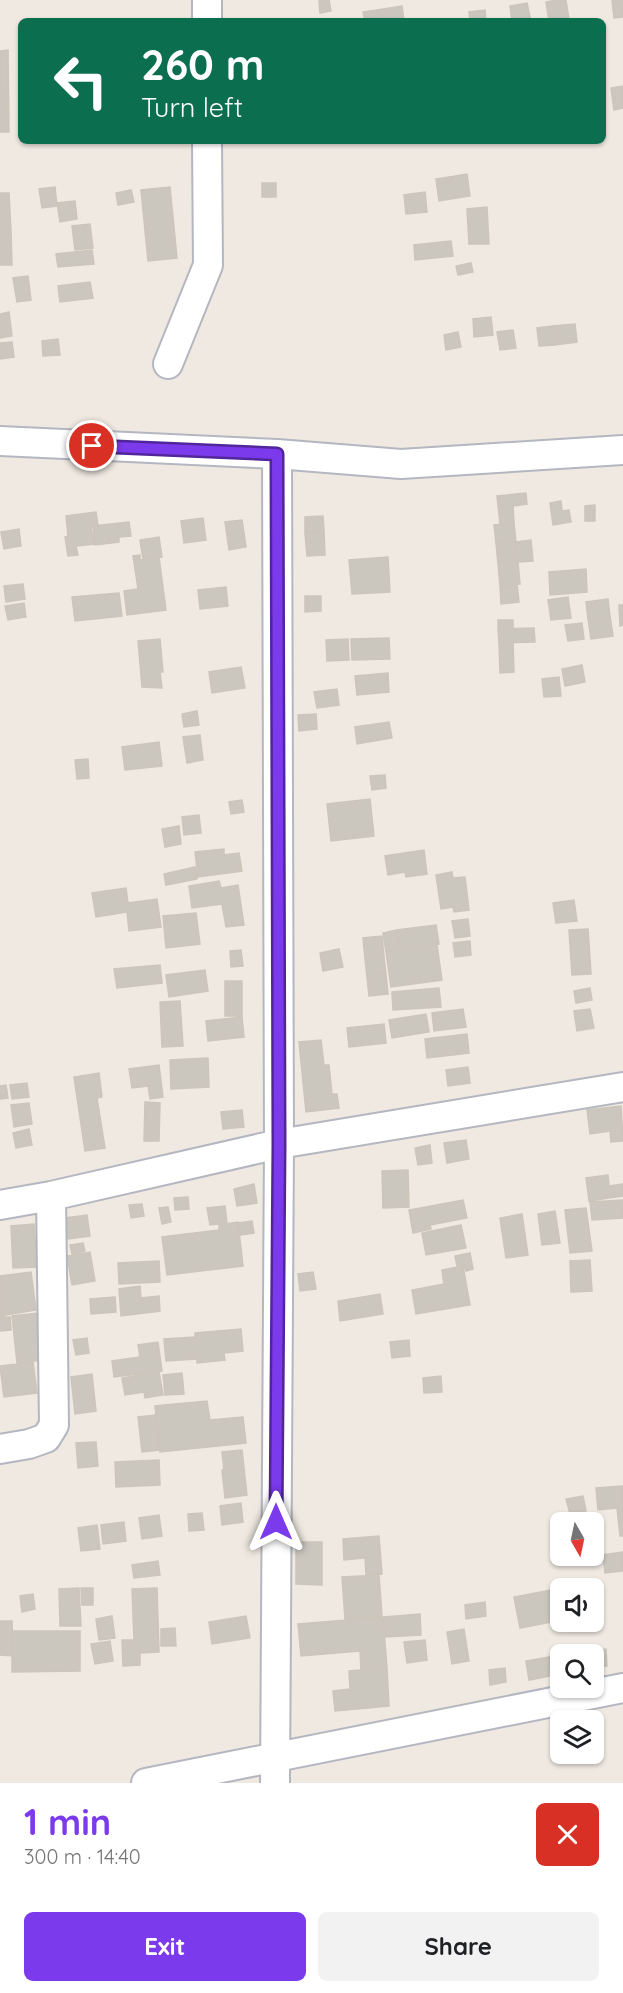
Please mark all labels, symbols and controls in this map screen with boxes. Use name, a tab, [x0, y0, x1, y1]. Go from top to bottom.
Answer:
text: 260 m	[141, 38, 264, 91]
icon: left	[42, 42, 120, 120]
text: Turn left	[141, 90, 243, 124]
pin	[66, 420, 117, 471]
icon: arrive	[75, 429, 108, 462]
position arrow	[244, 1490, 308, 1554]
north arrow	[550, 1512, 604, 1566]
map controls	[550, 1512, 604, 1764]
button: sound	[550, 1578, 604, 1632]
button: search	[550, 1644, 604, 1698]
button: layers	[550, 1710, 604, 1764]
text: 1 min	[24, 1799, 111, 1844]
button: close	[536, 1803, 599, 1866]
text: 300 m · 14:40	[24, 1844, 141, 1869]
button: Exit	[24, 1912, 306, 1981]
button: Share	[318, 1912, 599, 1981]

